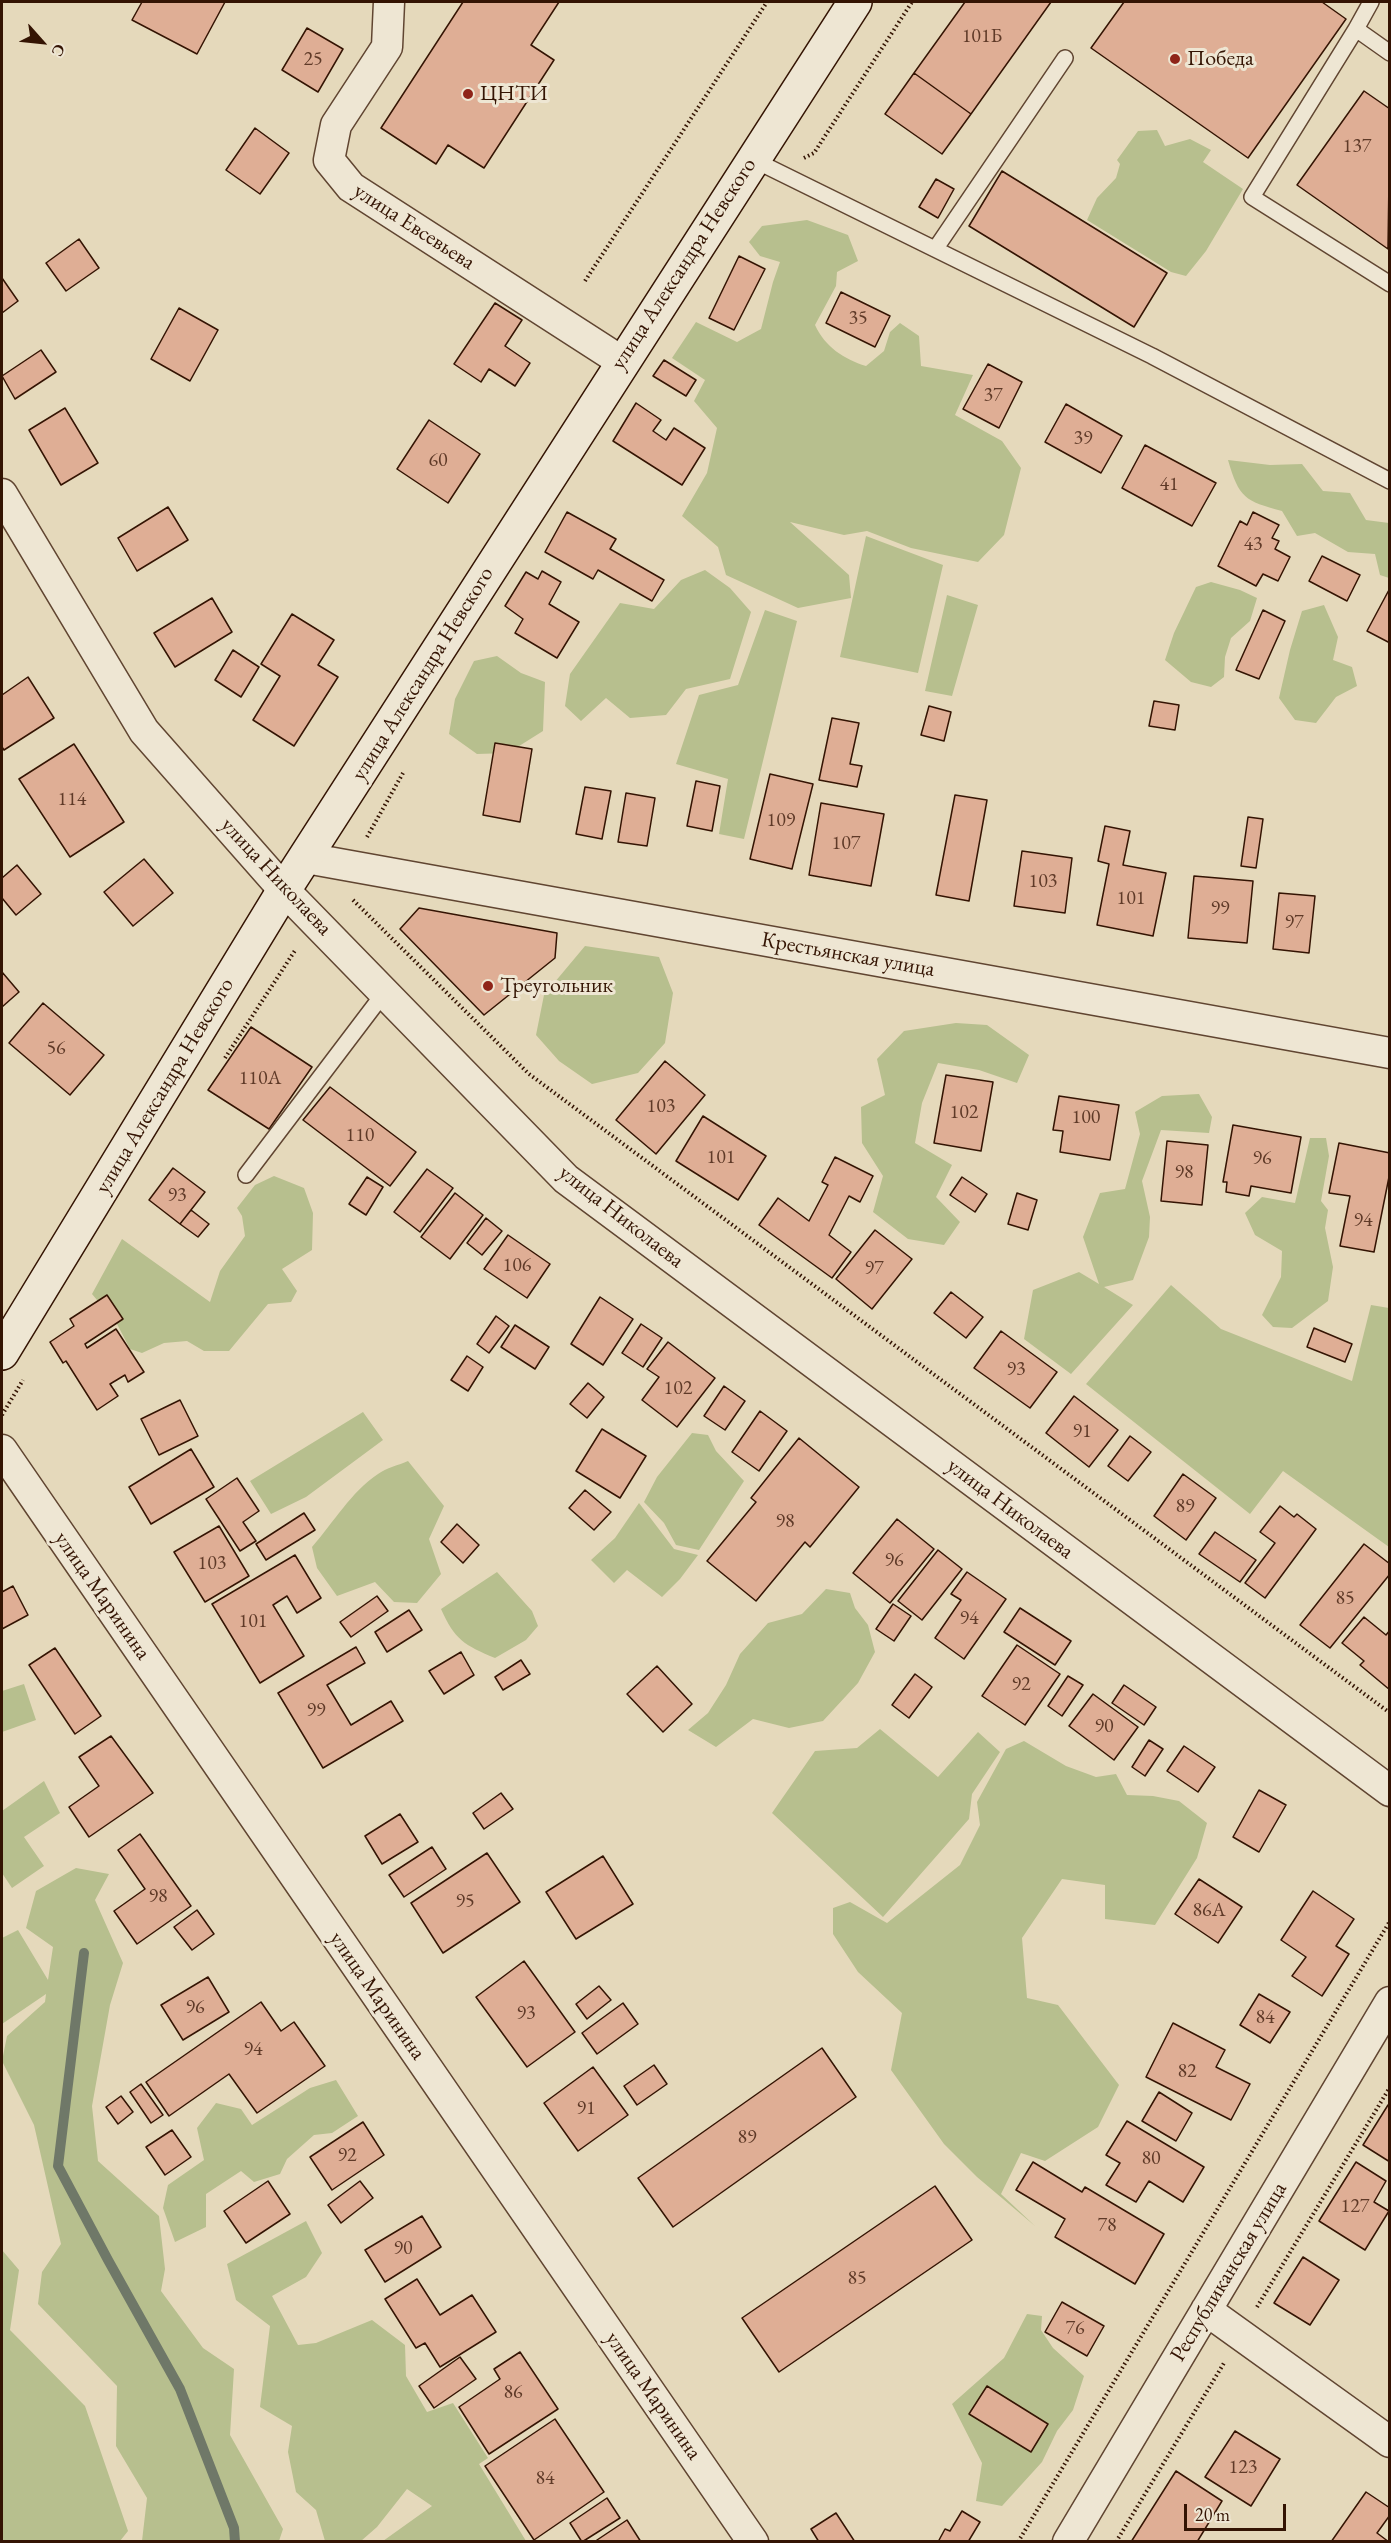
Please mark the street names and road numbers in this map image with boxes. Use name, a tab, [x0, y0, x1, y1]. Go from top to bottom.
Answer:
street label: улица Александра Невского	[606, 153, 762, 375]
street label: улица Евсевьева	[348, 178, 480, 276]
street label: улица Александра Невского	[346, 562, 500, 786]
street label: улица Николаева	[215, 813, 337, 941]
street label: Крестьянская улица	[759, 927, 937, 983]
street label: улица Александра Невского	[90, 973, 240, 1199]
street label: улица Николаева	[553, 1160, 689, 1274]
street label: улица Николаева	[941, 1453, 1079, 1565]
street label: улица Маринина	[48, 1527, 156, 1665]
street label: улица Маринина	[323, 1927, 431, 2065]
street label: Республиканская улица	[1165, 2178, 1293, 2366]
street label: улица Маринина	[599, 2327, 707, 2465]

